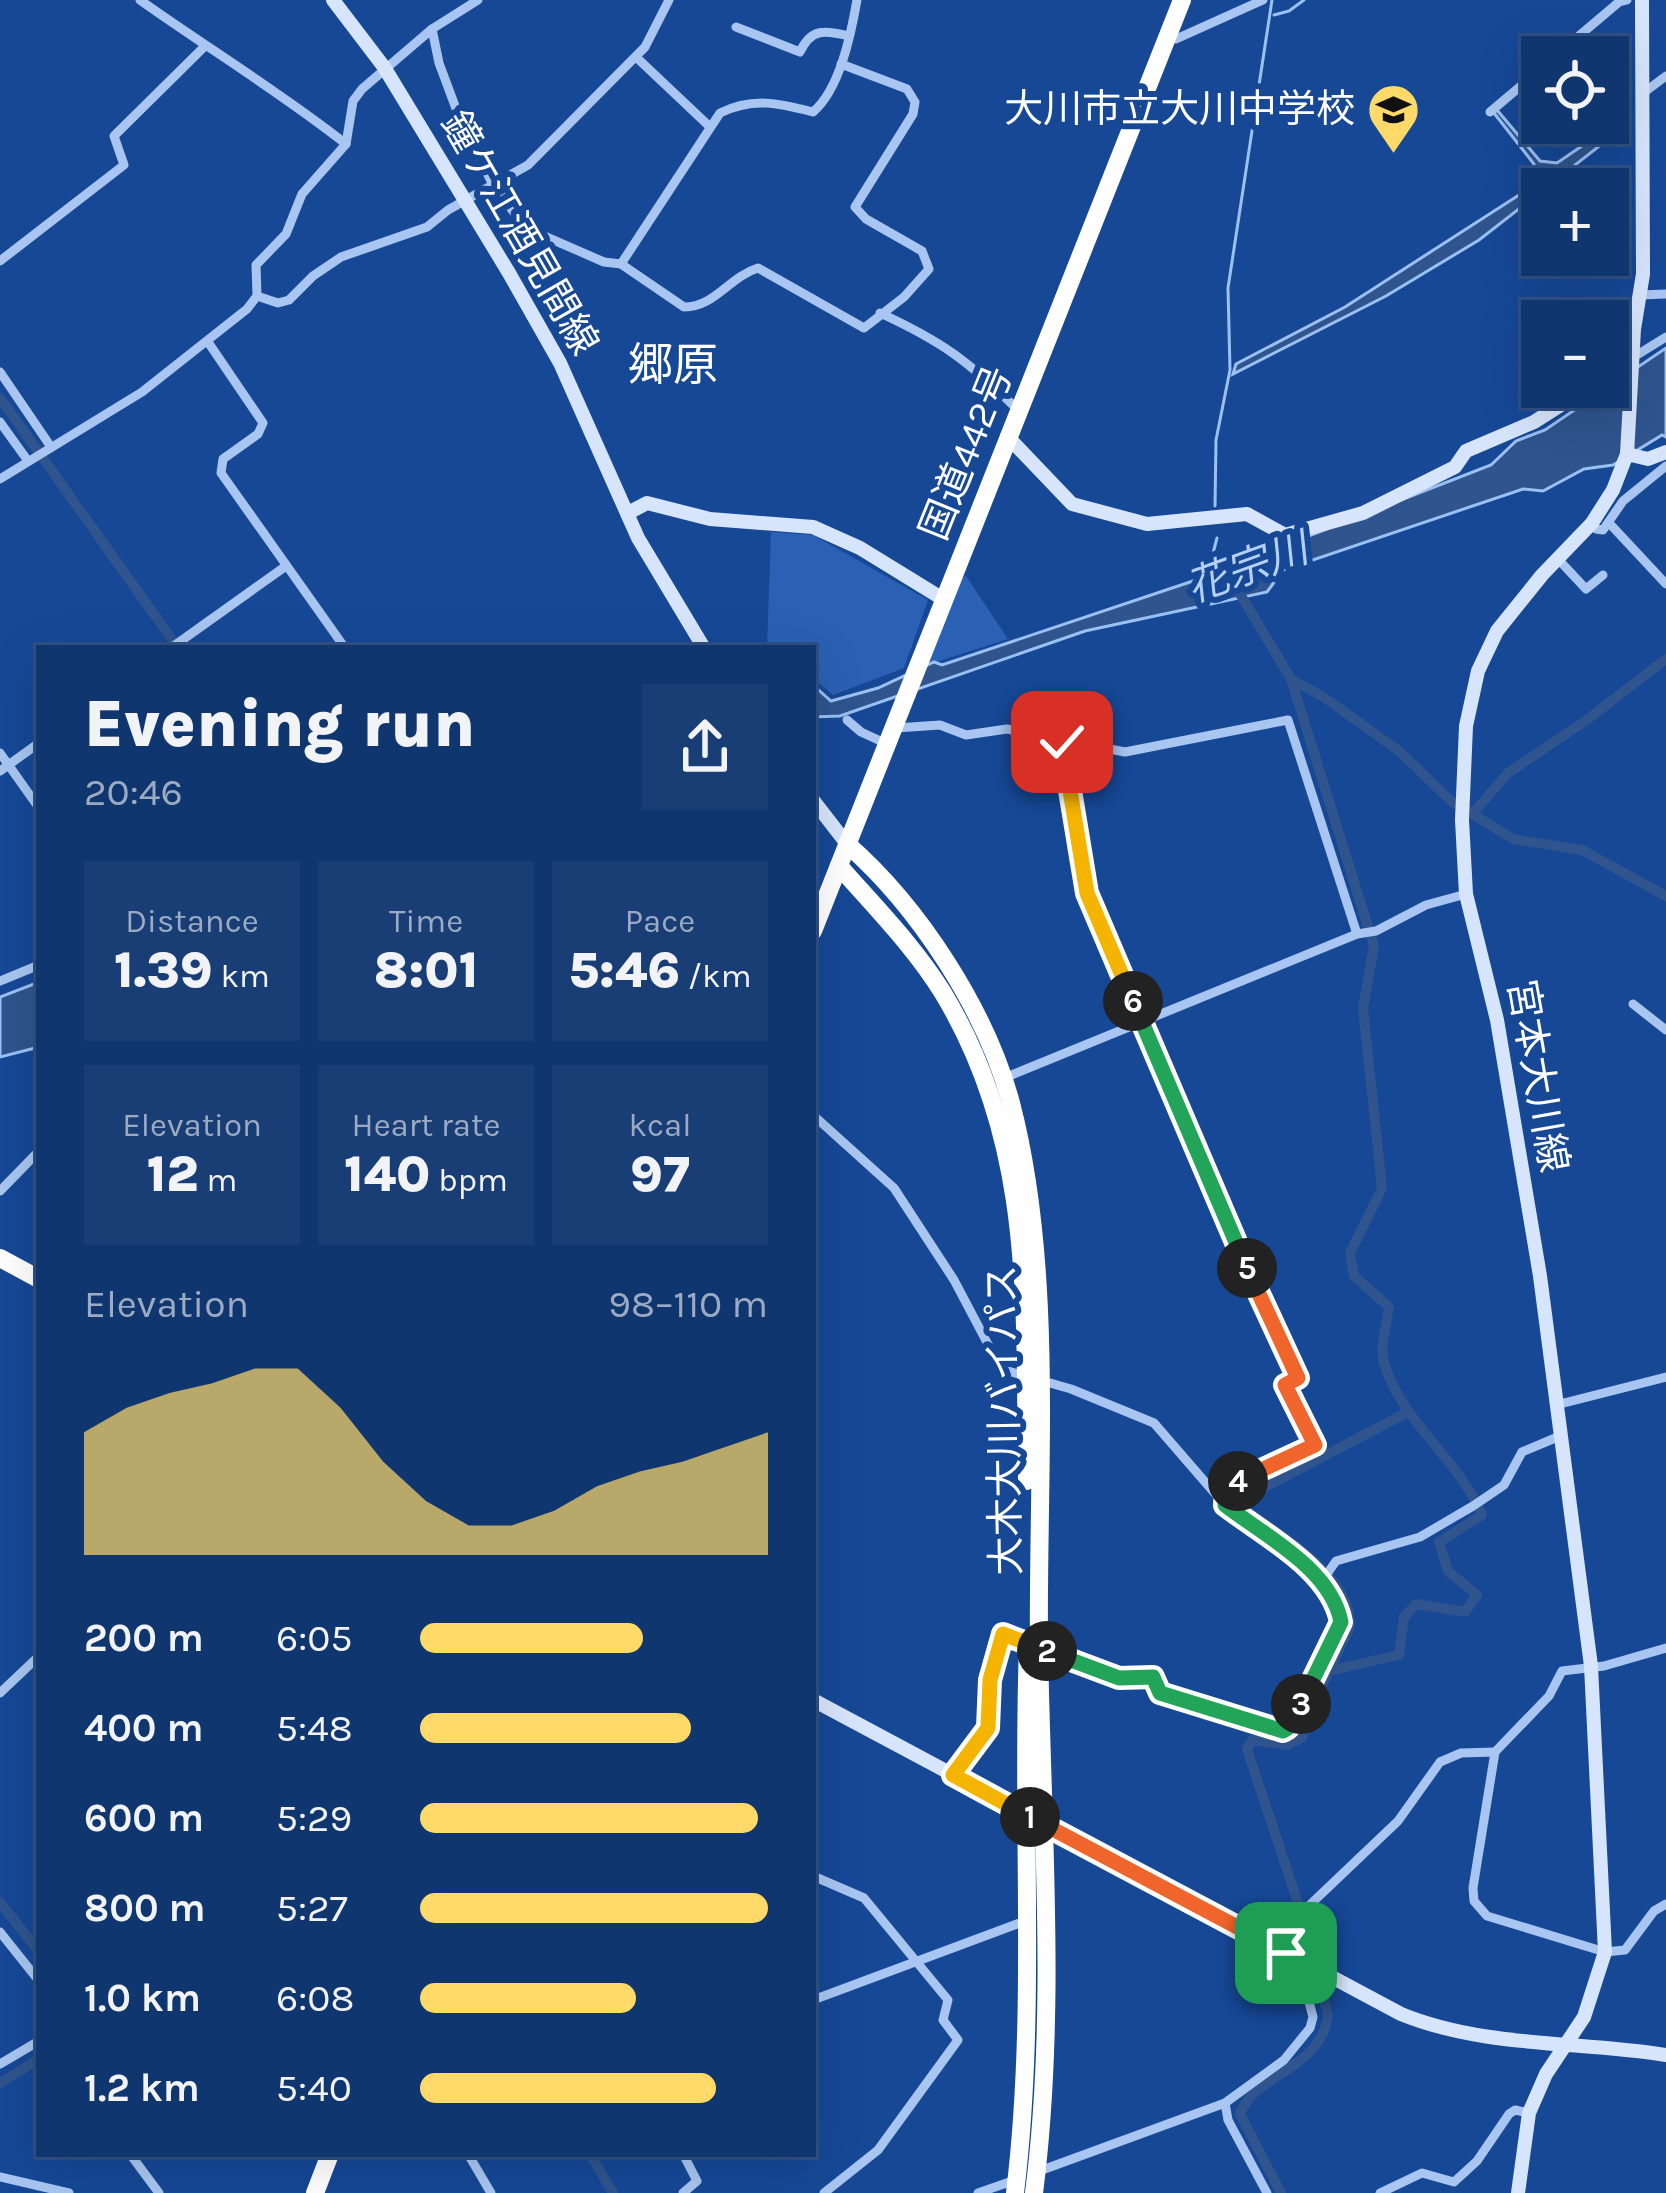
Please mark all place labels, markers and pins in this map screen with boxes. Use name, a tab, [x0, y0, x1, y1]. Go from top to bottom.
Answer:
school or university icon: 大川市立大川中学校	[1366, 81, 1422, 155]
place label: 大川市立大川中学校	[1004, 86, 1355, 132]
pin	[1011, 691, 1113, 793]
pin: 6	[1103, 971, 1163, 1031]
pin: 5	[1217, 1238, 1277, 1298]
pin: 4	[1208, 1451, 1268, 1511]
pin: 2	[1017, 1621, 1077, 1681]
pin: 3	[1271, 1674, 1331, 1734]
pin: 1	[1000, 1787, 1060, 1847]
pin	[1235, 1902, 1337, 2004]

